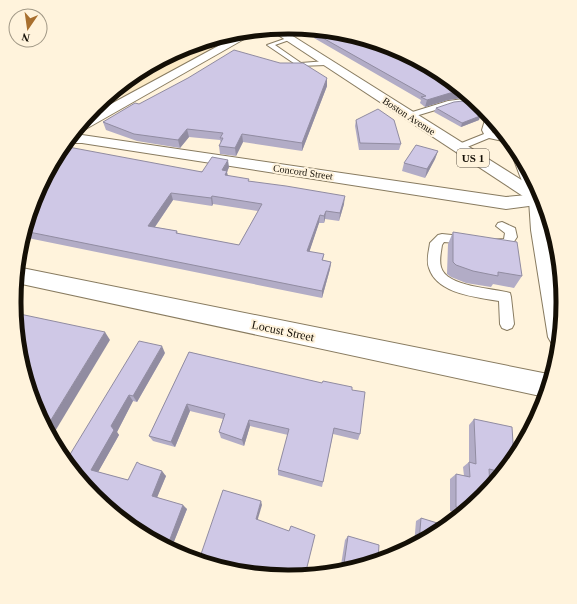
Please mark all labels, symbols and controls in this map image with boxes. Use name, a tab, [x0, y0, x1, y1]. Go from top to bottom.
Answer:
north arrow	[8, 8, 48, 48]
text: N	[20, 31, 31, 44]
street label: Boston Avenue	[381, 95, 438, 137]
road number: US 1	[457, 149, 489, 167]
street label: Concord Street	[272, 162, 334, 182]
street label: Locust Street	[250, 318, 316, 345]

